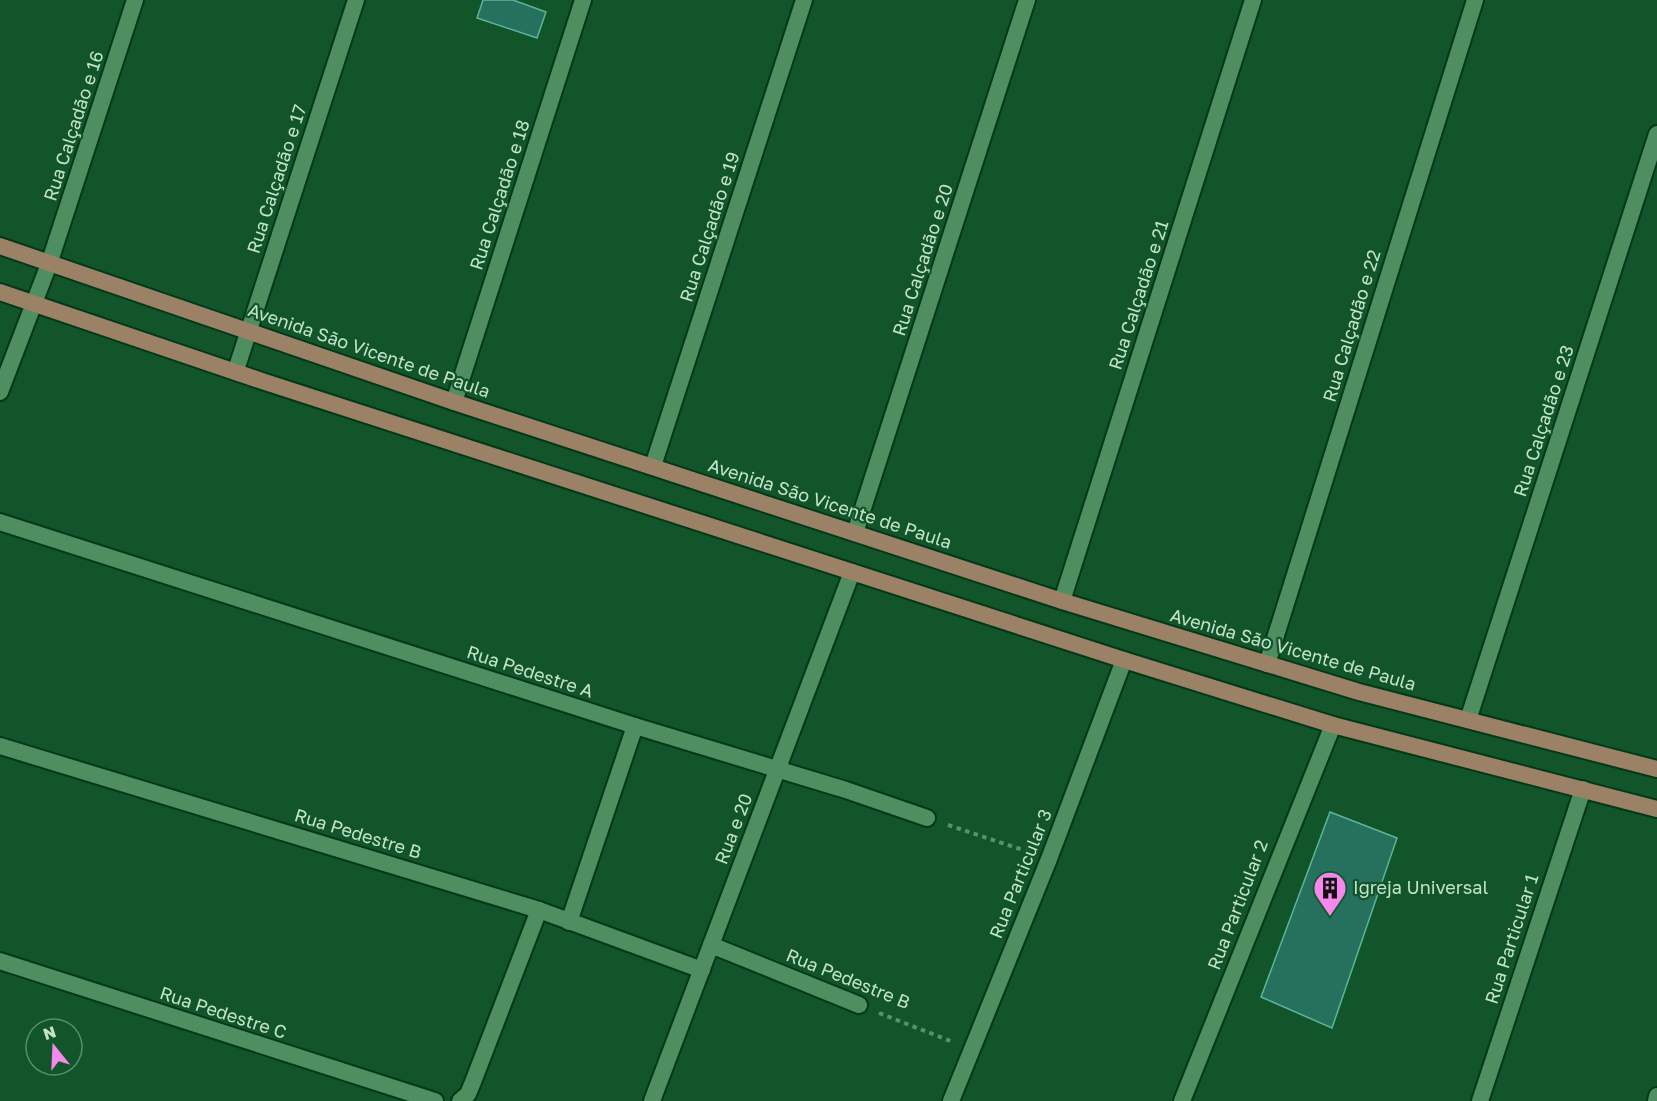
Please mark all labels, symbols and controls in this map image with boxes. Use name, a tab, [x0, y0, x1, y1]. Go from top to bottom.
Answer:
street label: Rua Calçadão e 16	[38, 48, 108, 204]
street label: Rua Calçadão e 17	[242, 102, 310, 256]
street label: Rua Calçadão e 18	[464, 117, 534, 273]
street label: Rua Calçadão e 19	[674, 149, 744, 305]
street label: Rua Calçadão e 20	[887, 181, 957, 338]
street label: Rua Calçadão e 21	[1103, 217, 1173, 372]
street label: Rua Calçadão e 22	[1317, 247, 1385, 404]
street label: Avenida São Vicente de Paula	[245, 298, 493, 402]
street label: Rua Calçadão e 23	[1508, 342, 1578, 499]
street label: Avenida São Vicente de Paula	[706, 453, 955, 553]
street label: Avenida São Vicente de Paula	[1168, 603, 1419, 695]
street label: Rua Pedestre A	[464, 640, 596, 702]
street label: Rua e 20	[710, 790, 757, 867]
street label: Rua Pedestre B	[292, 803, 424, 863]
street label: Rua Particular 3	[984, 806, 1056, 941]
street label: Rua Particular 2	[1202, 837, 1272, 973]
building icon: Igreja Universal	[1312, 870, 1348, 917]
street label: Rua Particular 1	[1480, 871, 1543, 1007]
place label: Igreja Universal	[1353, 876, 1488, 898]
street label: Rua Pedestre B	[783, 943, 914, 1013]
street label: Rua Pedestre C	[157, 981, 289, 1043]
north arrow	[24, 1017, 84, 1077]
text: N	[40, 1021, 58, 1044]

